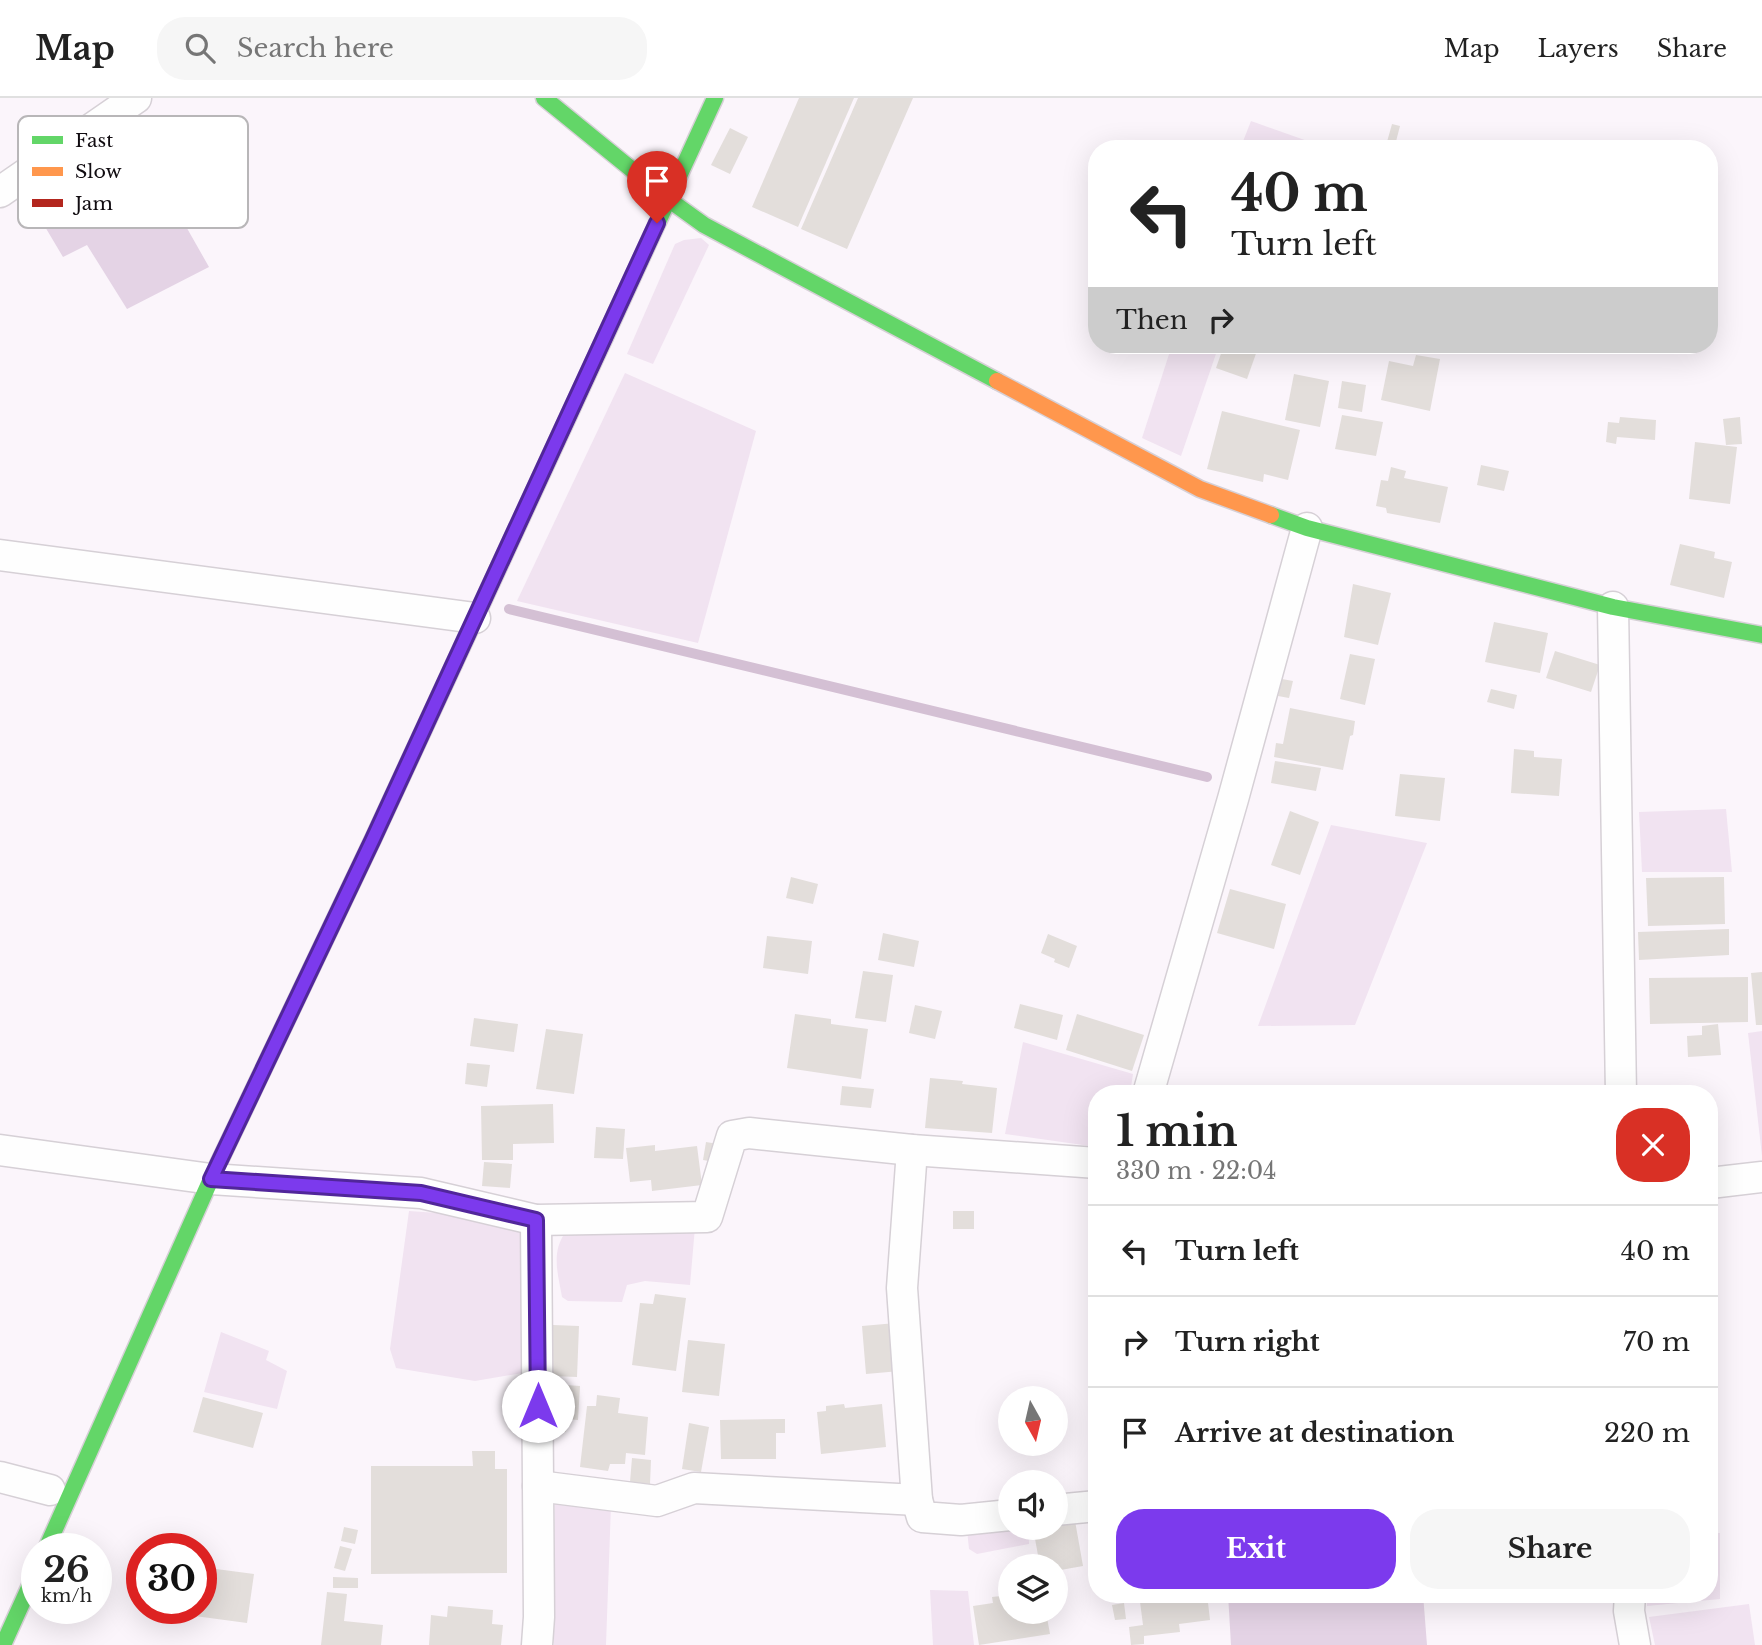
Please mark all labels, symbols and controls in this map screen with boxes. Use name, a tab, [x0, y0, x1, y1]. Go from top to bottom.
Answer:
search box	[157, 17, 647, 80]
text: Map	[35, 28, 115, 69]
icon: search	[181, 29, 219, 67]
text: Search here	[237, 32, 394, 64]
text: Map	[1444, 34, 1500, 63]
text: Layers	[1538, 34, 1619, 63]
text: Share	[1657, 34, 1727, 63]
legend	[18, 116, 248, 228]
text: Fast	[75, 129, 114, 152]
pin	[627, 151, 687, 223]
text: Slow	[75, 160, 122, 183]
icon: arrive	[638, 162, 676, 200]
text: 40 m	[1231, 163, 1368, 224]
icon: left	[1116, 168, 1207, 259]
text: Jam	[72, 192, 113, 215]
text: Turn left	[1231, 224, 1377, 264]
icon: right	[1202, 301, 1240, 339]
text: Then	[1116, 304, 1188, 336]
text: 1 min	[1116, 1105, 1238, 1157]
button: close	[1616, 1108, 1690, 1182]
text: 330 m · 22:04	[1116, 1157, 1277, 1185]
icon: left	[1116, 1232, 1154, 1270]
text: Turn left	[1175, 1235, 1299, 1267]
text: 40 m	[1621, 1235, 1690, 1267]
icon: right	[1116, 1323, 1154, 1361]
text: Turn right	[1175, 1326, 1320, 1358]
text: 70 m	[1623, 1326, 1690, 1358]
position arrow	[501, 1369, 575, 1443]
north arrow	[998, 1386, 1068, 1456]
map controls	[998, 1386, 1068, 1624]
icon: arrive	[1116, 1414, 1154, 1452]
text: Arrive at destination	[1175, 1417, 1455, 1449]
text: 220 m	[1604, 1417, 1690, 1449]
button: sound	[998, 1470, 1068, 1540]
button: Exit	[1116, 1509, 1396, 1589]
button: Share	[1410, 1509, 1690, 1589]
speed limit sign: 30	[126, 1533, 217, 1624]
text: 26	[43, 1548, 90, 1591]
button: layers	[998, 1554, 1068, 1624]
text: km/h	[41, 1585, 92, 1607]

